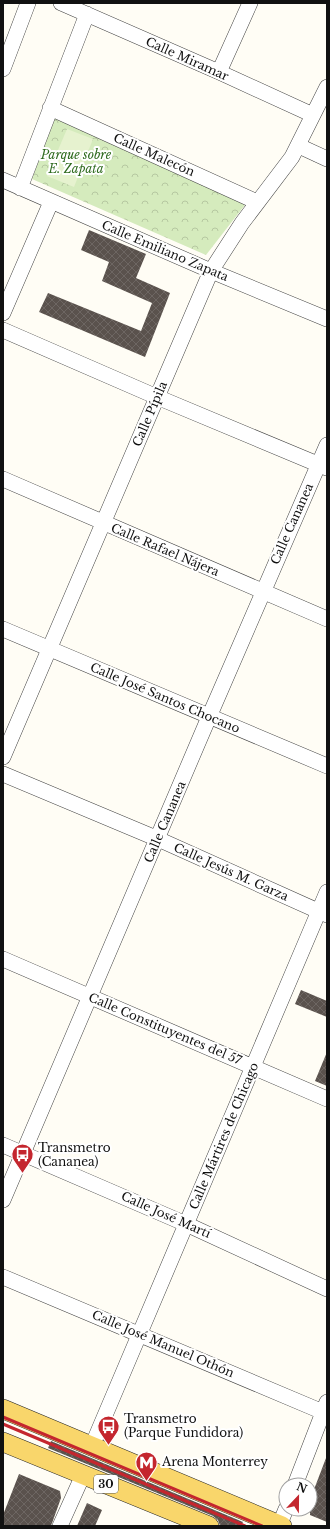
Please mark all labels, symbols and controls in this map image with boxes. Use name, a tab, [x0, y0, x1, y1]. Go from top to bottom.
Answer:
street label: Calle Miramar	[143, 34, 231, 84]
street label: Calle Malecón	[111, 130, 197, 179]
park label: Parque sobre E. Zapata	[40, 147, 112, 176]
street label: Calle Emiliano Zapata	[100, 217, 231, 284]
street label: Calle Pípila	[129, 379, 170, 449]
street label: Calle Cananea	[267, 481, 316, 567]
street label: Calle Rafael Nájera	[109, 520, 222, 579]
street label: Calle José Santos Chocano	[88, 659, 242, 736]
street label: Calle Cananea	[141, 778, 189, 865]
street label: Calle Jesús M. Garza	[172, 839, 291, 904]
street label: Calle Constituyentes del 57	[86, 989, 245, 1068]
street label: Calle Mártires de Chicago	[186, 1060, 261, 1212]
place label: Transmetro (Cananea)	[38, 1140, 111, 1169]
bus stop icon: Transmetro (Cananea)	[10, 1142, 36, 1175]
street label: Calle José Martí	[119, 1188, 214, 1241]
street label: Calle José Manuel Othón	[90, 1307, 237, 1380]
place label: Transmetro (Parque Fundidora)	[124, 1411, 243, 1440]
bus stop icon: Transmetro (Parque Fundidora)	[95, 1413, 121, 1446]
metro station icon: Arena Monterrey	[133, 1449, 159, 1482]
place label: Arena Monterrey	[161, 1454, 268, 1469]
road number: 30	[94, 1475, 118, 1493]
north arrow	[278, 1477, 318, 1517]
text: N	[294, 1479, 310, 1496]

